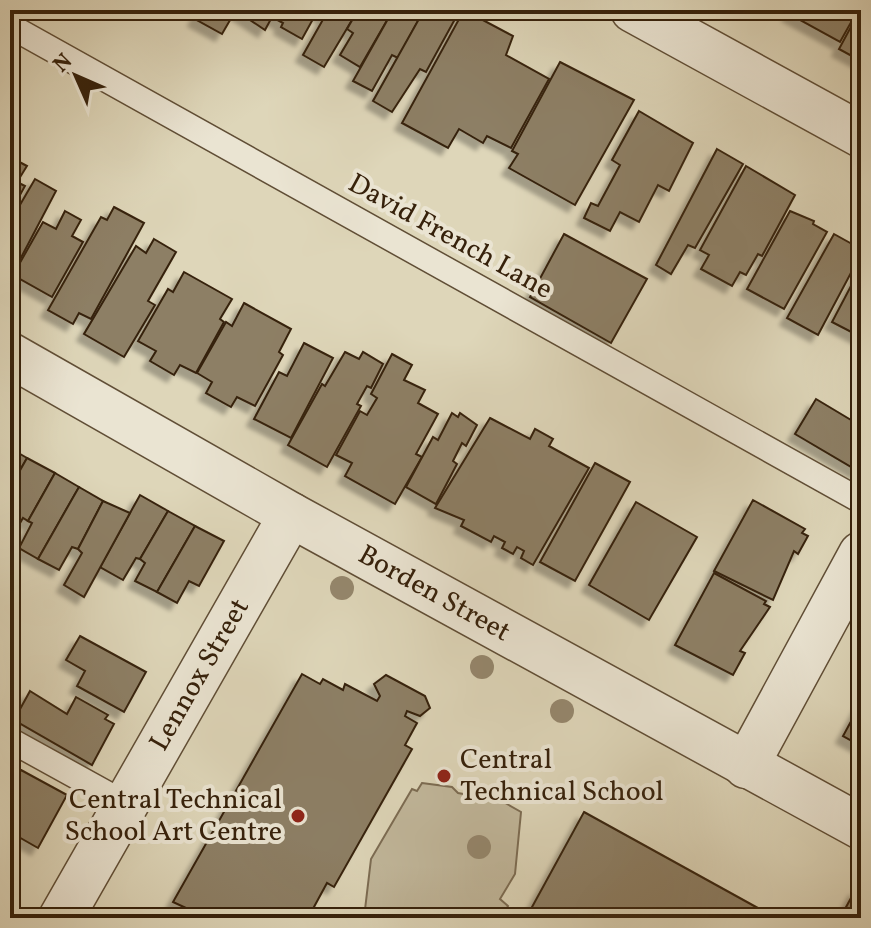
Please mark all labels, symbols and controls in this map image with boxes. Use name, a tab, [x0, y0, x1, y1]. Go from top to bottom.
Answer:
north arrow	[36, 36, 116, 116]
text: N	[47, 47, 80, 80]
street label: David French Lane	[341, 165, 559, 309]
street label: Borden Street	[351, 536, 517, 652]
street label: Lennox Street	[141, 592, 259, 758]
place label: Central Technical School	[460, 741, 664, 812]
marker: Central Technical School	[435, 767, 453, 785]
place label: Central Technical School Art Centre	[65, 781, 282, 852]
marker: Central Technical School Art Centre	[289, 807, 307, 825]

